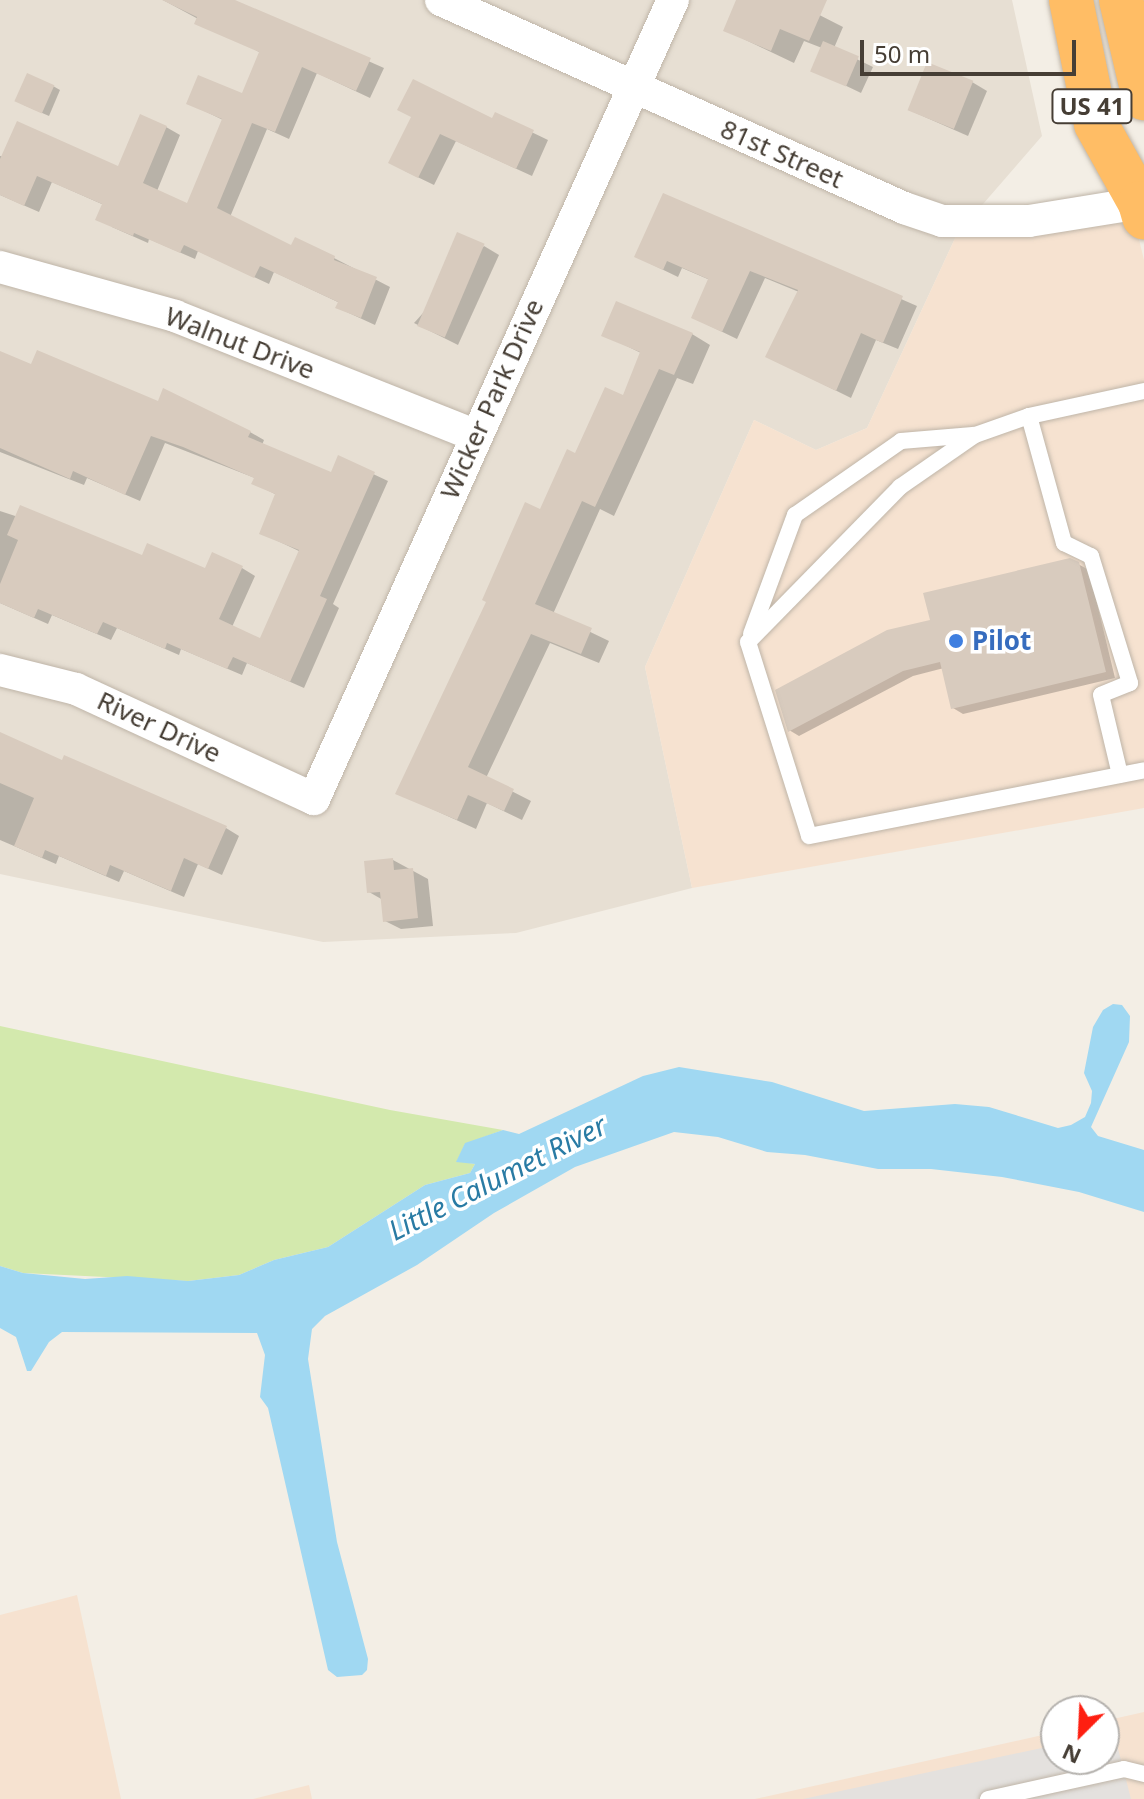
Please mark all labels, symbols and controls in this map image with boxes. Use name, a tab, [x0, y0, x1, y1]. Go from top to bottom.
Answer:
scale bar	[864, 24, 1080, 74]
text: 50 m	[874, 37, 930, 70]
road number: US 41	[1050, 86, 1134, 126]
street label: 81st Street	[716, 113, 848, 195]
street label: Wicker Park Drive	[434, 294, 550, 504]
street label: Walnut Drive	[161, 300, 319, 386]
place label: Pilot	[972, 625, 1031, 657]
marker: Pilot	[947, 632, 965, 650]
street label: River Drive	[92, 685, 226, 769]
water label: Little Calumet River	[382, 1108, 612, 1246]
north arrow	[1040, 1695, 1120, 1775]
text: N	[1057, 1738, 1085, 1772]

